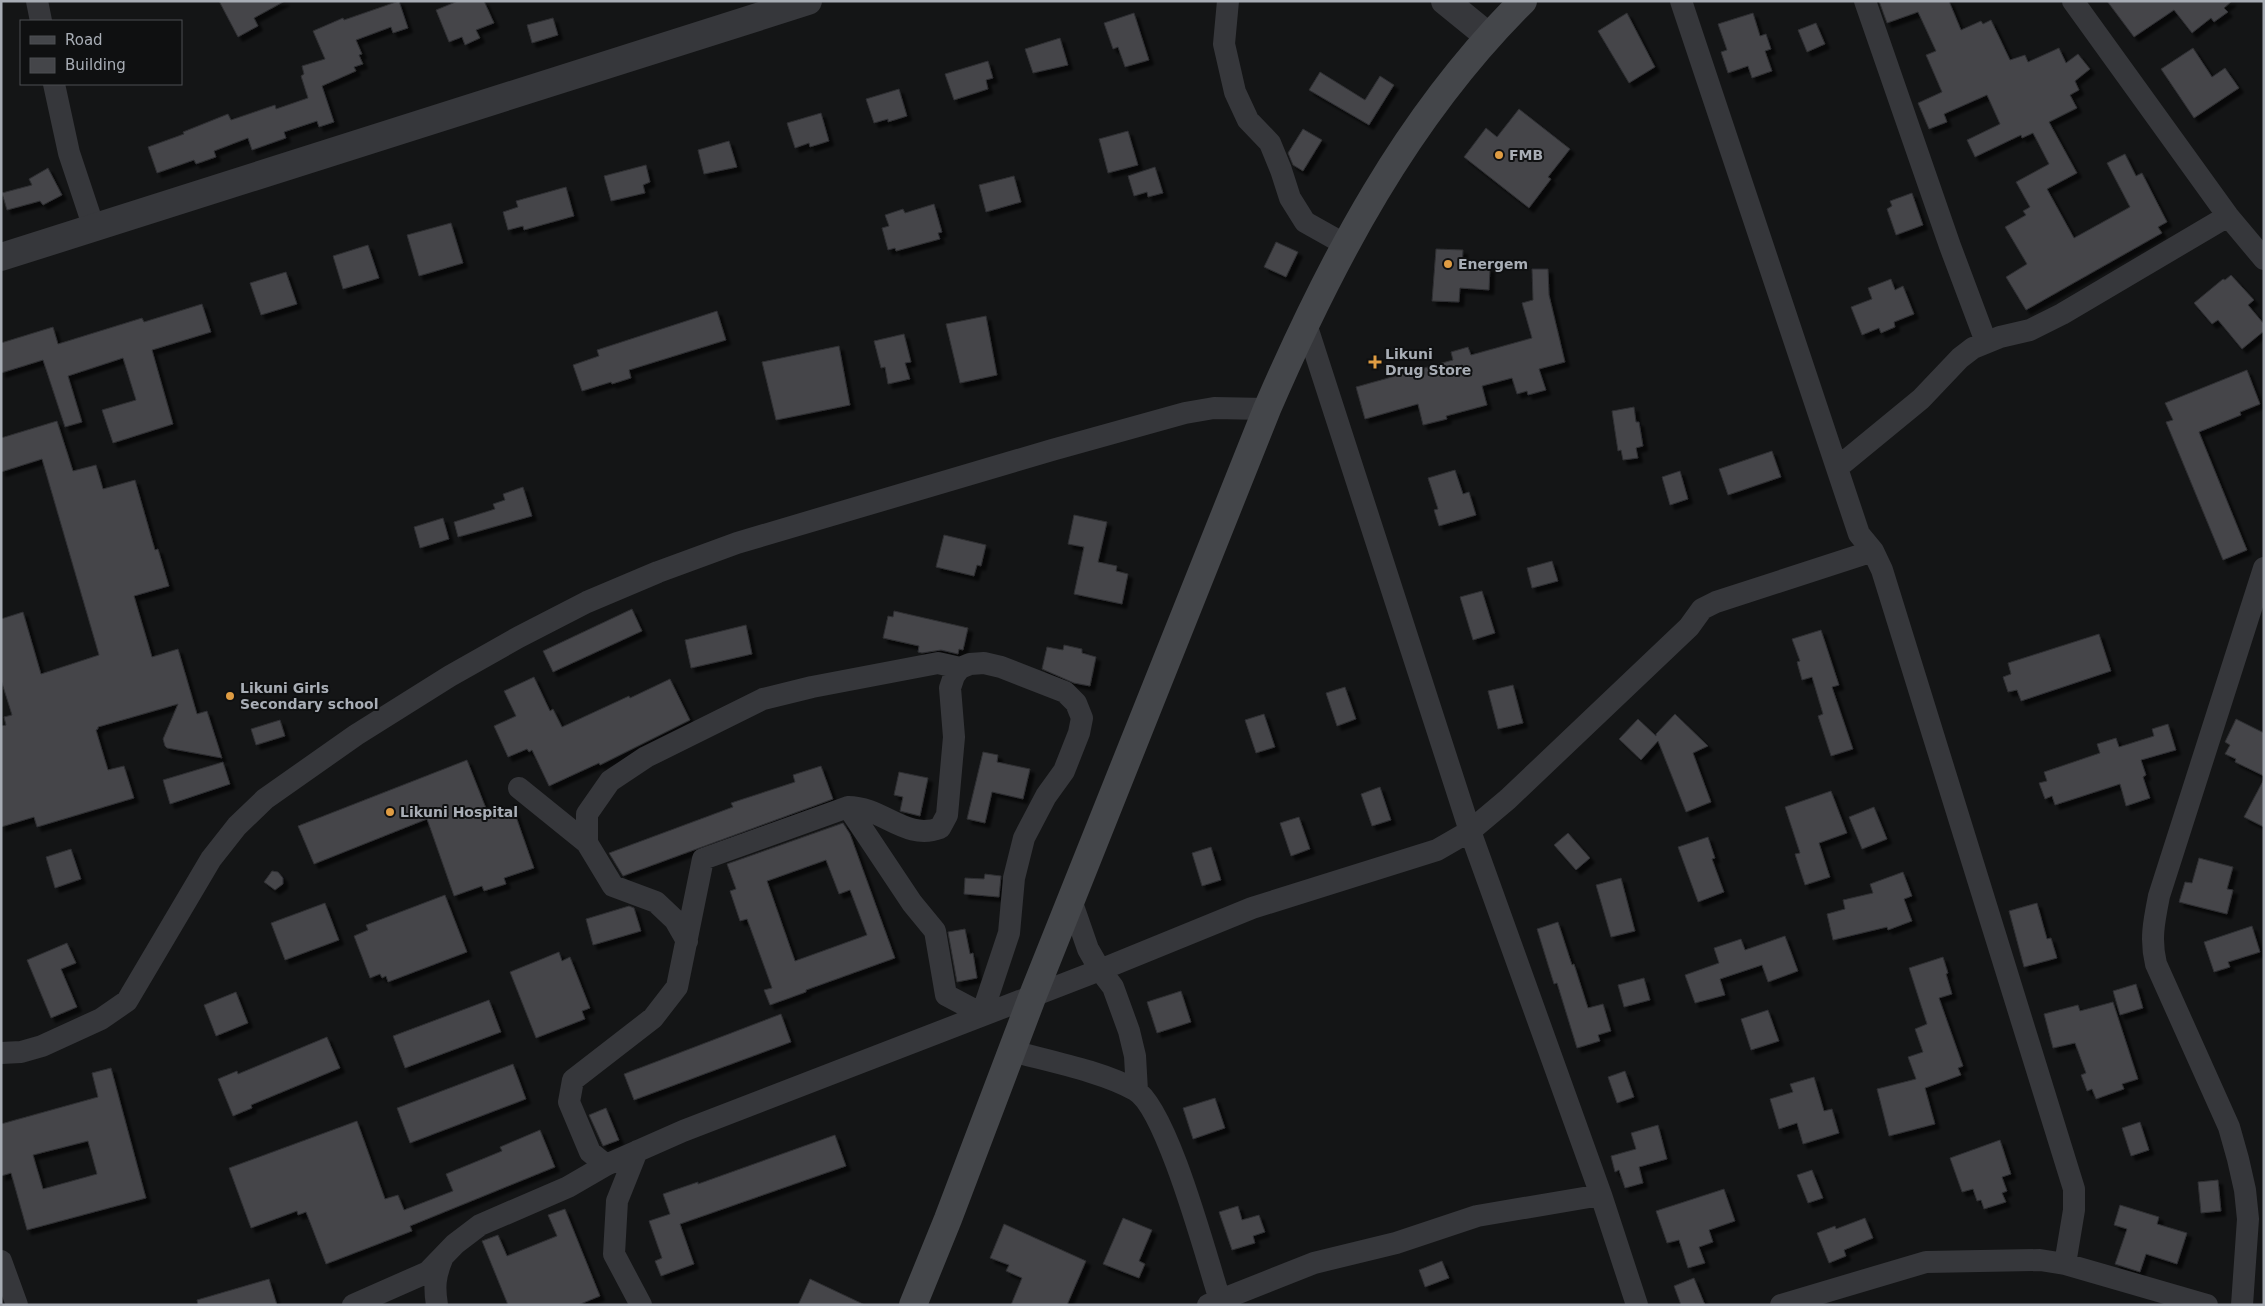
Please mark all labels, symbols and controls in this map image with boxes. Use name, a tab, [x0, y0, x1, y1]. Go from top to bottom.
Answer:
legend	[20, 20, 182, 85]
text: Road	[65, 31, 103, 49]
text: Building	[65, 56, 126, 74]
place label: FMB	[1509, 147, 1543, 163]
marker: FMB	[1493, 149, 1505, 161]
place label: Energem	[1458, 256, 1528, 272]
marker: Energem	[1442, 258, 1454, 270]
place label: Likuni Drug Store	[1385, 346, 1471, 378]
marker: Likuni Drug Store	[1369, 356, 1381, 368]
place label: Likuni Girls Secondary school	[240, 680, 378, 712]
marker: Likuni Girls Secondary school	[224, 690, 236, 702]
place label: Likuni Hospital	[400, 804, 518, 820]
marker: Likuni Hospital	[384, 806, 396, 818]

